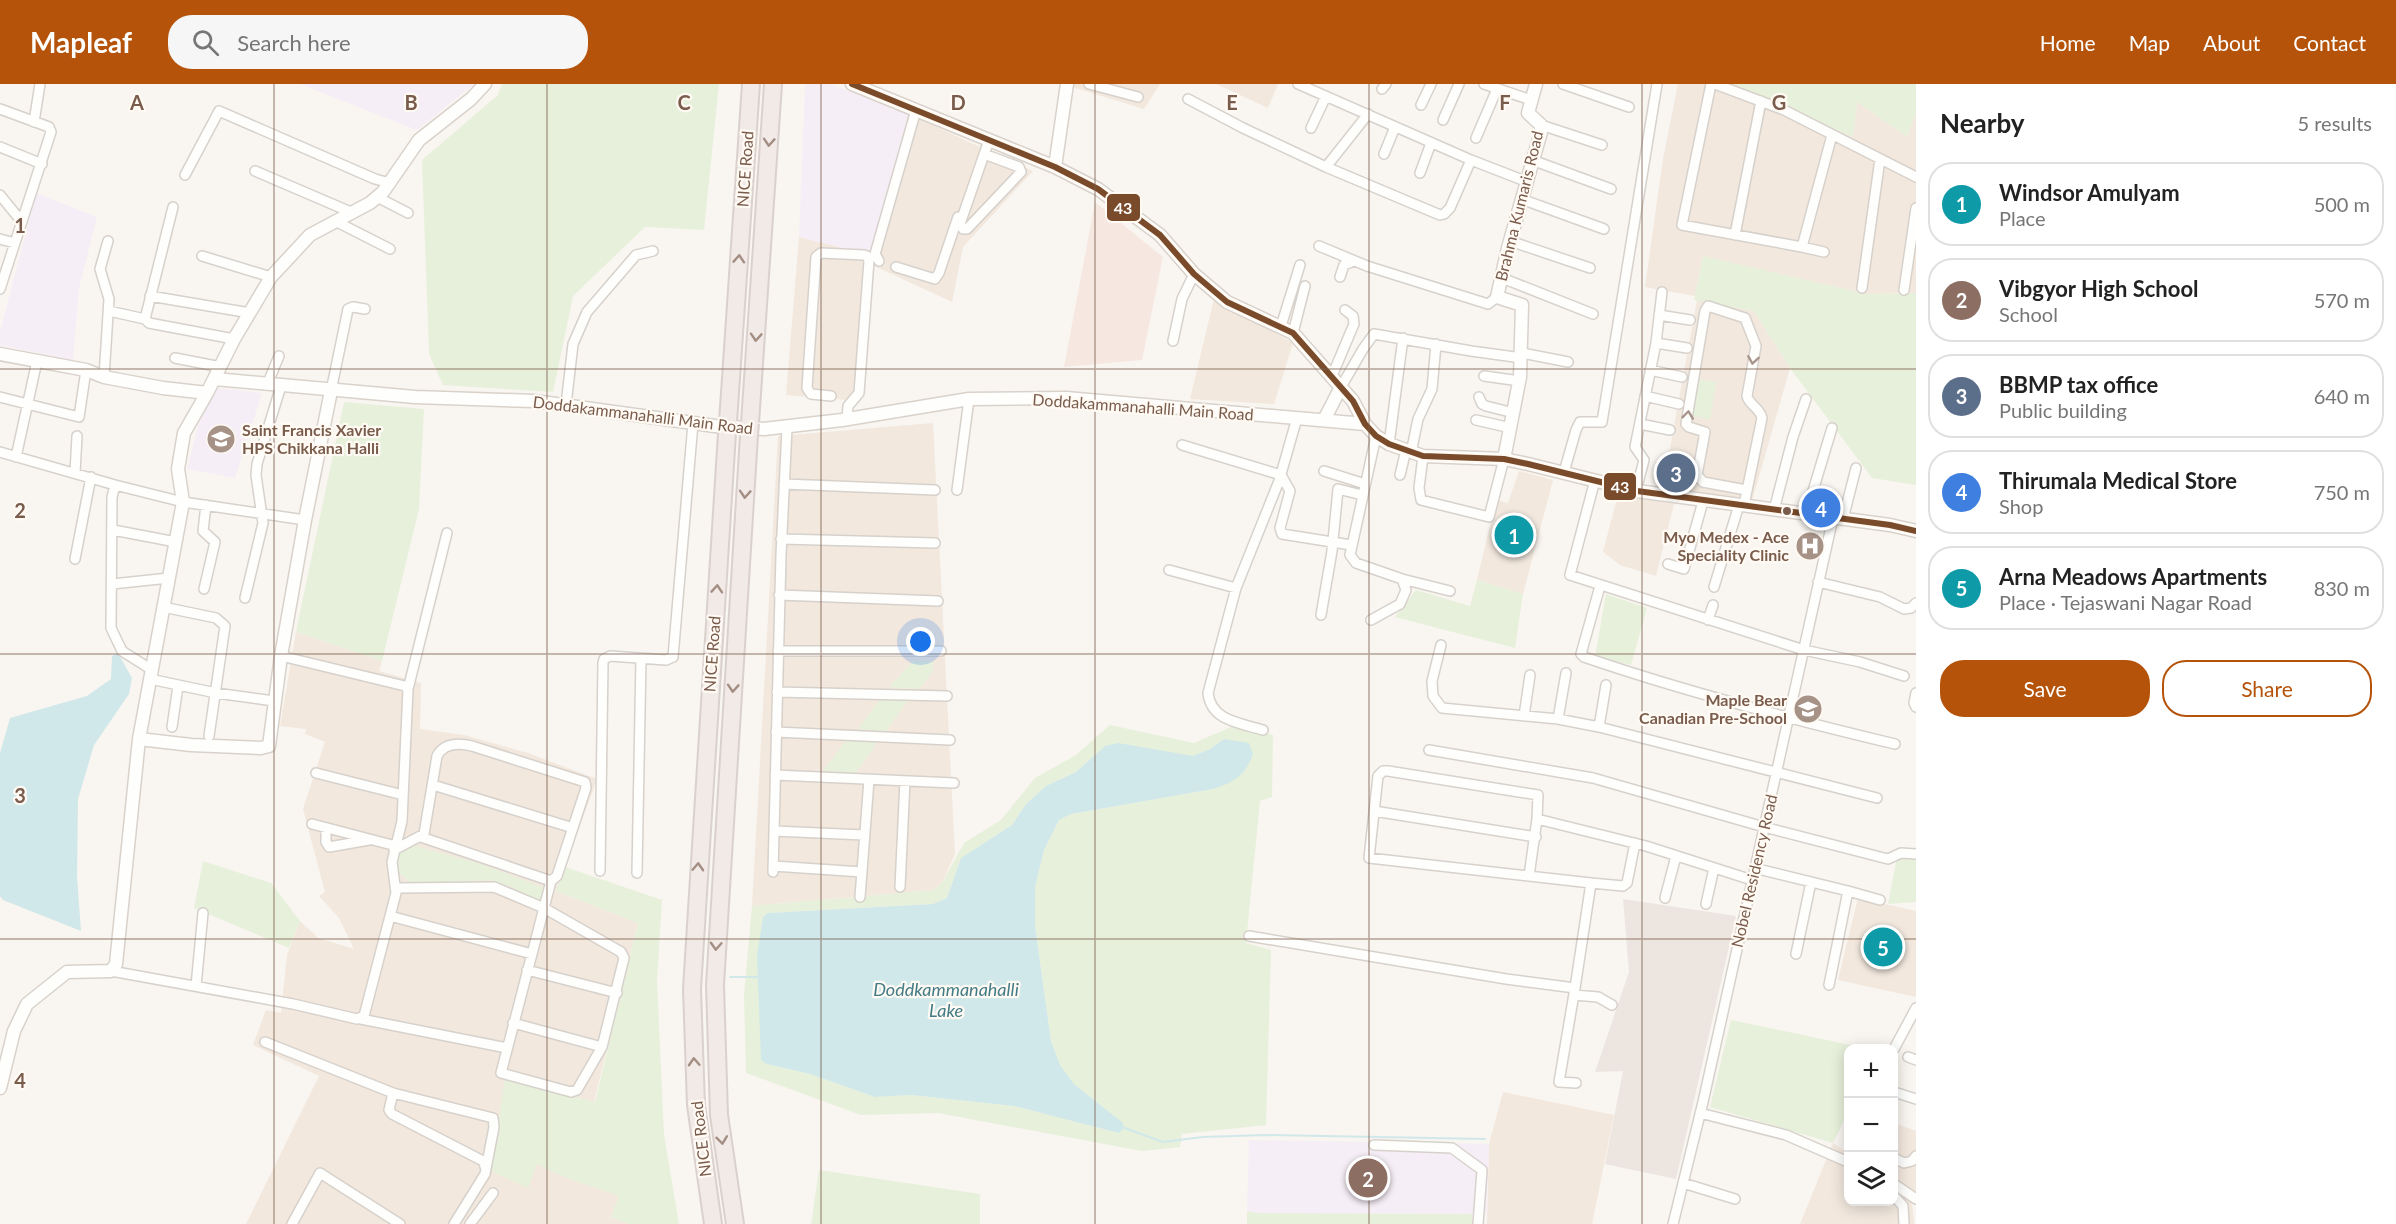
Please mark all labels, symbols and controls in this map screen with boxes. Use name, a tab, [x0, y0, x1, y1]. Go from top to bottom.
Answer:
search box	[168, 15, 588, 69]
text: Mapleaf	[30, 25, 132, 59]
icon: search	[189, 26, 222, 59]
text: Search here	[237, 29, 351, 56]
text: Home	[2040, 30, 2096, 55]
text: Map	[2129, 30, 2170, 55]
text: About	[2203, 30, 2260, 55]
text: Contact	[2293, 30, 2366, 55]
text: A	[129, 90, 144, 114]
text: B	[404, 90, 418, 114]
text: C	[677, 90, 691, 114]
text: D	[950, 90, 966, 114]
text: E	[1226, 90, 1238, 114]
text: F	[1499, 90, 1511, 114]
text: G	[1772, 90, 1786, 114]
text: Nearby	[1940, 107, 2025, 139]
text: 5 results	[2297, 111, 2372, 135]
street label: Brahma Kumaris Road	[1491, 129, 1546, 283]
street label: NICE Road	[732, 130, 757, 208]
one-way arrow	[763, 138, 776, 147]
text: Windsor Amulyam	[1999, 179, 2180, 206]
text: 1	[1956, 192, 1967, 216]
text: 500 m	[2314, 192, 2370, 216]
line badge: 43	[1106, 193, 1141, 222]
text: 43	[1114, 198, 1132, 217]
text: Place	[1999, 206, 2046, 230]
text: 1	[14, 213, 26, 237]
one-way arrow	[732, 254, 745, 263]
text: Vibgyor High School	[1999, 275, 2199, 302]
text: 2	[1956, 288, 1967, 312]
text: 570 m	[2314, 288, 2370, 312]
text: School	[1999, 302, 2058, 326]
one-way arrow	[749, 332, 762, 341]
one-way arrow	[1748, 356, 1760, 365]
text: BBMP tax office	[1999, 371, 2158, 398]
text: 3	[1956, 384, 1967, 408]
text: 640 m	[2314, 384, 2370, 408]
street label: Doddakammanahalli Main Road	[1032, 389, 1254, 424]
street label: Doddakammanahalli Main Road	[532, 392, 754, 437]
text: Public building	[1999, 398, 2127, 422]
one-way arrow	[1681, 410, 1694, 420]
place label: Saint Francis Xavier HPS Chikkana Halli	[242, 420, 381, 457]
school or university icon: Saint Francis Xavier HPS Chikkana Halli	[205, 423, 237, 455]
pin: 3	[1656, 450, 1696, 496]
text: Thirumala Medical Store	[1999, 467, 2237, 494]
line badge: 43	[1603, 472, 1637, 501]
text: 43	[1611, 477, 1629, 496]
text: 4	[1956, 480, 1967, 504]
text: 750 m	[2314, 480, 2370, 504]
pin: 4	[1802, 486, 1840, 530]
one-way arrow	[739, 489, 752, 498]
text: Shop	[1999, 494, 2043, 518]
text: 2	[14, 498, 26, 522]
unlabelled marker	[1781, 505, 1793, 517]
pin: 1	[1494, 512, 1534, 558]
place label: Myo Medex - Ace Speciality Clinic	[1663, 527, 1789, 564]
hospital icon: Myo Medex - Ace Speciality Clinic	[1794, 530, 1826, 562]
text: Arna Meadows Apartments	[1999, 563, 2267, 590]
text: 5	[1956, 576, 1967, 600]
text: 830 m	[2314, 576, 2370, 600]
one-way arrow	[710, 584, 723, 593]
text: Place · Tejaswani Nagar Road	[1999, 590, 2252, 614]
street label: NICE Road	[699, 615, 724, 693]
your location	[906, 627, 935, 656]
button: Save	[1940, 660, 2150, 717]
button: Share	[2162, 660, 2372, 717]
one-way arrow	[726, 684, 739, 693]
place label: Maple Bear Canadian Pre-School	[1639, 690, 1787, 727]
school or university icon: Maple Bear Canadian Pre-School	[1792, 693, 1824, 725]
text: 3	[14, 783, 26, 807]
street label: Nobel Residency Road	[1727, 793, 1780, 949]
one-way arrow	[691, 862, 704, 871]
pin: 5	[1864, 924, 1902, 970]
one-way arrow	[710, 941, 723, 950]
water label: Doddkammanahalli Lake	[873, 978, 1019, 1021]
map controls	[1844, 1044, 1898, 1206]
button: +	[1844, 1044, 1898, 1098]
one-way arrow	[687, 1057, 700, 1066]
text: 4	[14, 1068, 26, 1092]
button: −	[1844, 1098, 1898, 1152]
street label: NICE Road	[686, 1100, 715, 1178]
one-way arrow	[716, 1136, 728, 1145]
button: layers	[1844, 1152, 1898, 1206]
pin: 2	[1348, 1156, 1388, 1200]

